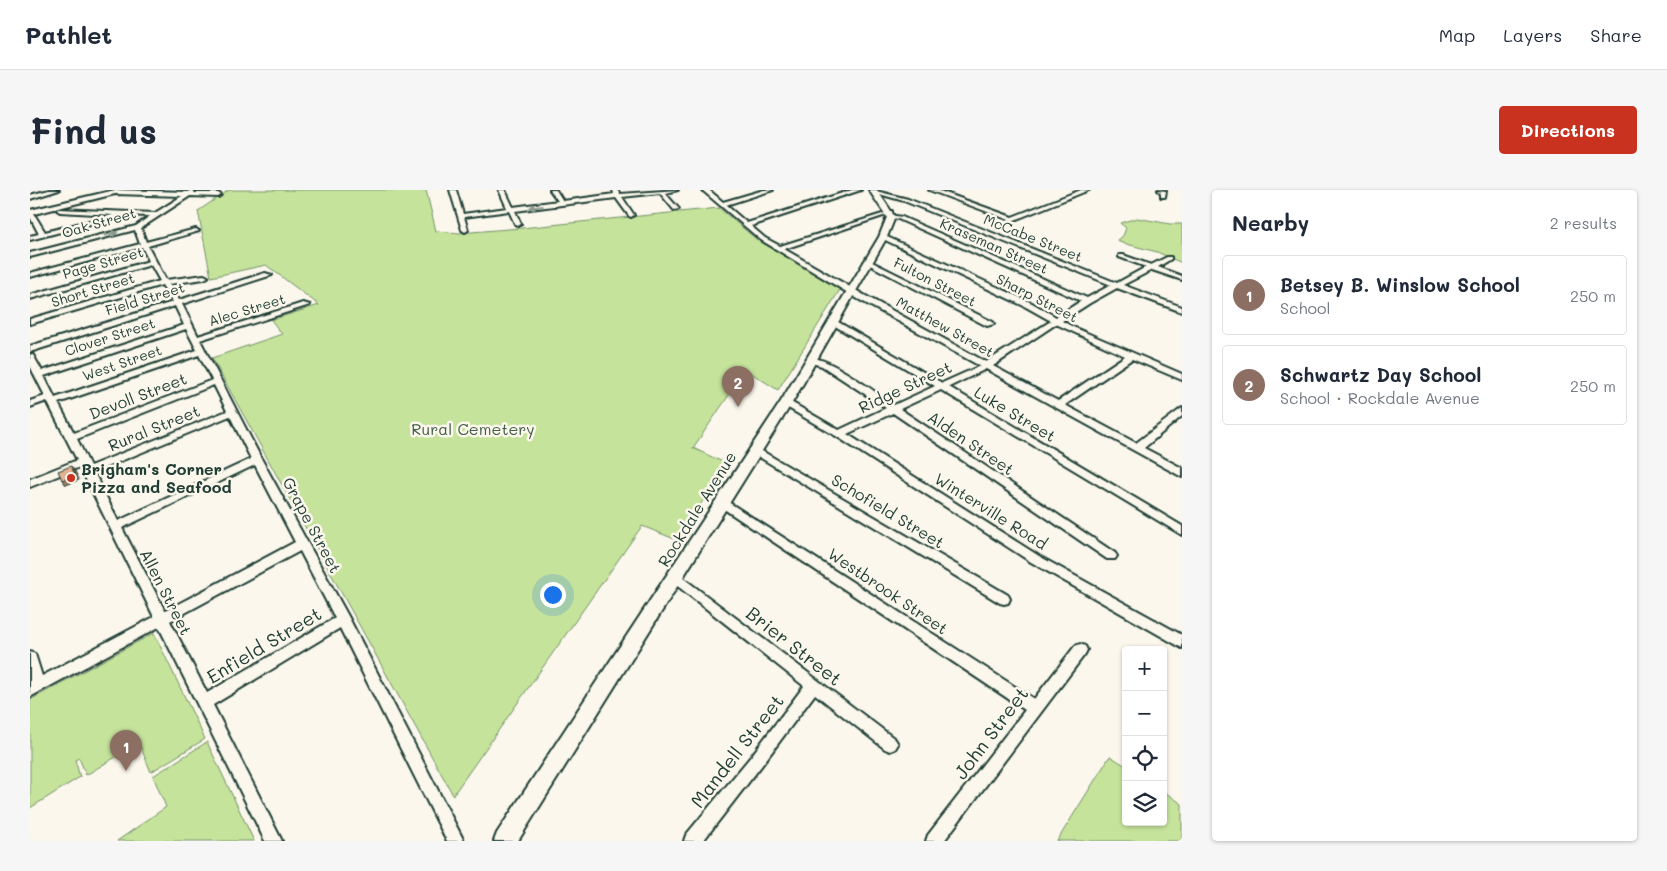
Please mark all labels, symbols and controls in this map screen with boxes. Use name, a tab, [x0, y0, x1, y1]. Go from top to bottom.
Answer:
text: Pathlet	[25, 19, 112, 50]
text: Map	[1439, 23, 1475, 47]
text: Layers	[1503, 23, 1562, 47]
text: Share	[1590, 23, 1642, 47]
button: Directions	[1499, 106, 1637, 154]
text: Find us	[30, 107, 157, 153]
street label: Oak Street	[60, 203, 138, 242]
one-way arrow	[527, 203, 543, 211]
street label: McCabe Street	[981, 209, 1085, 266]
text: Nearby	[1232, 209, 1309, 236]
text: 2 results	[1550, 212, 1617, 233]
street label: Kraseman Street	[937, 213, 1051, 278]
one-way arrow	[104, 230, 119, 238]
street label: Page Street	[60, 242, 145, 283]
street label: Fulton Street	[891, 253, 980, 311]
street label: Short Street	[49, 268, 137, 311]
street label: Sharp Street	[993, 269, 1081, 326]
text: Betsey B. Winslow School	[1280, 272, 1520, 297]
street label: Field Street	[103, 277, 187, 320]
text: 1	[1245, 285, 1253, 306]
text: 250 m	[1570, 285, 1616, 306]
street label: Alec Street	[206, 289, 287, 330]
street label: Matthew Street	[893, 292, 997, 361]
text: School	[1280, 297, 1330, 318]
street label: Clover Street	[62, 313, 157, 360]
street label: West Street	[80, 340, 164, 385]
street label: Ridge Street	[855, 356, 955, 417]
text: Schwartz Day School	[1280, 362, 1481, 387]
pin: 2	[722, 366, 754, 407]
street label: Devoll Street	[86, 367, 190, 424]
text: 2	[1245, 375, 1253, 396]
text: 250 m	[1570, 375, 1616, 396]
street label: Luke Street	[971, 381, 1060, 446]
text: School · Rockdale Avenue	[1280, 387, 1480, 408]
street label: Rural Street	[105, 400, 203, 455]
street label: Alden Street	[924, 406, 1019, 479]
park label: Rural Cemetery	[411, 418, 535, 439]
street label: Rockdale Avenue	[653, 447, 741, 570]
place label: Brigham's Corner Pizza and Seafood	[81, 458, 232, 497]
street label: Winterville Road	[931, 467, 1052, 554]
street label: Schofield Street	[828, 469, 949, 553]
marker: Brigham's Corner Pizza and Seafood	[65, 472, 77, 484]
street label: Grape Street	[278, 473, 347, 576]
street label: Westbrook Street	[824, 543, 952, 639]
street label: Allen Street	[136, 545, 197, 638]
your location	[540, 582, 566, 608]
street label: Enfield Street	[202, 600, 326, 689]
street label: Brier Street	[741, 600, 847, 691]
map controls	[1122, 646, 1167, 826]
button: +	[1122, 646, 1167, 691]
street label: John Street	[948, 681, 1034, 784]
street label: Mandell Street	[684, 689, 789, 813]
button: −	[1122, 691, 1167, 736]
pin: 1	[110, 730, 142, 771]
button: locate	[1122, 736, 1167, 781]
button: layers	[1122, 781, 1167, 826]

